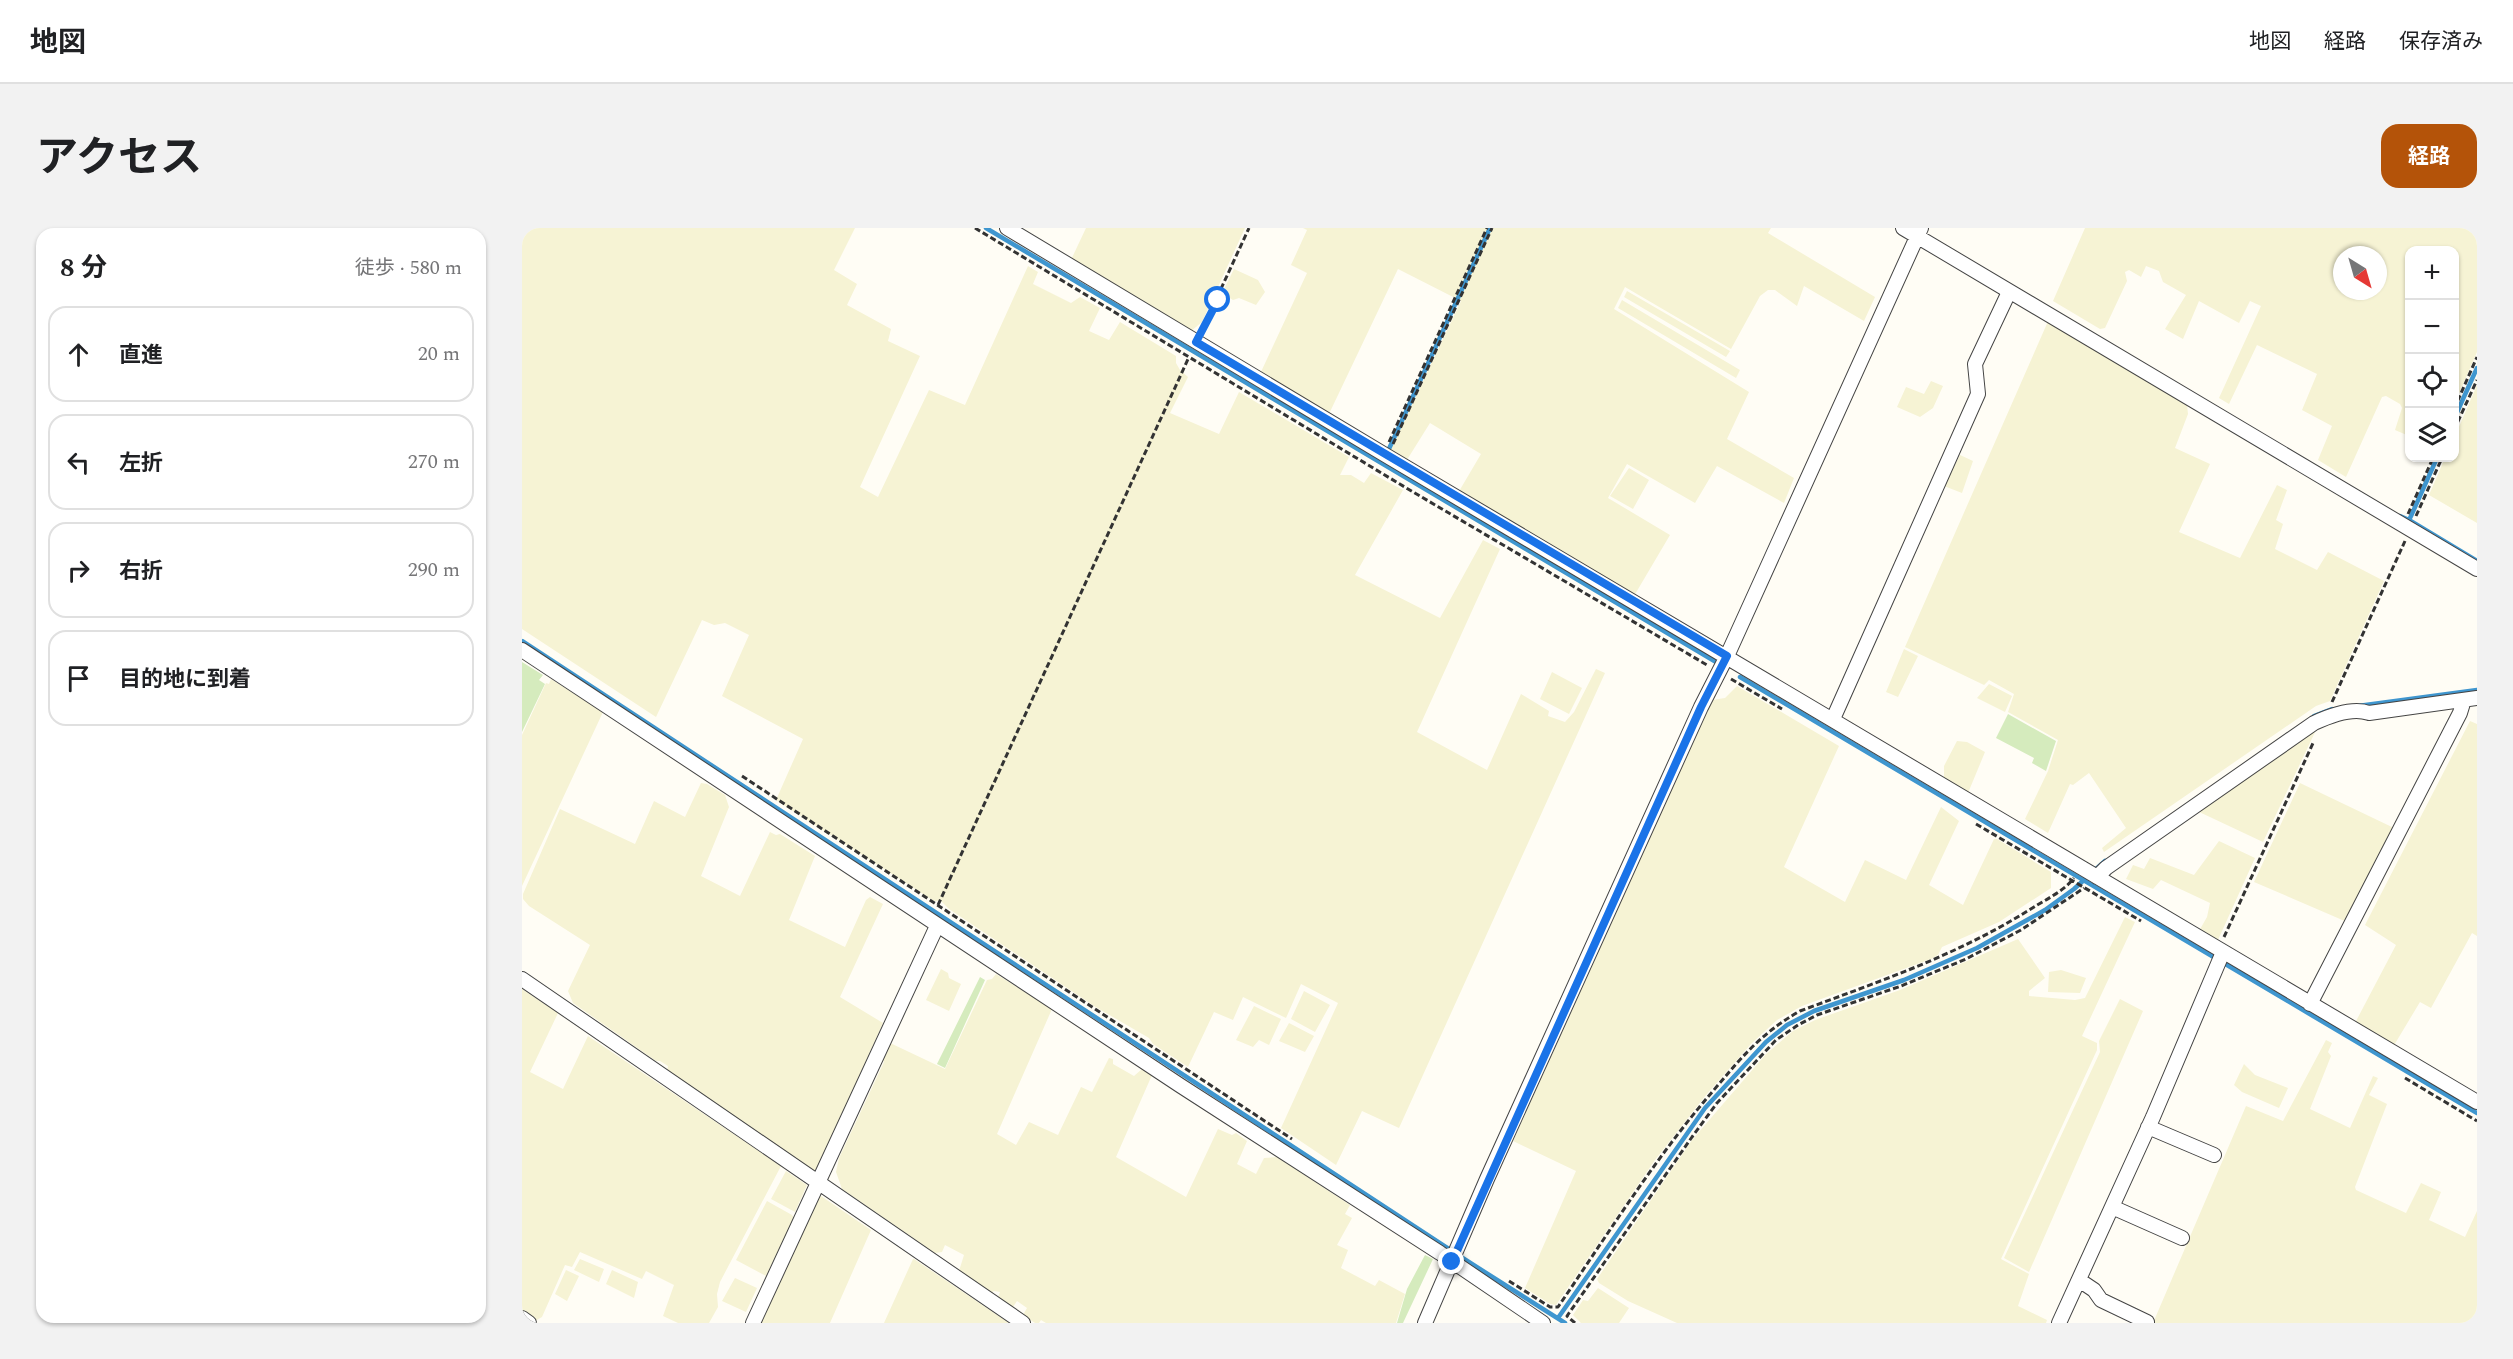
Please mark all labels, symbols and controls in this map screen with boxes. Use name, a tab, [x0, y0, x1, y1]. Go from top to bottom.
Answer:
text: 地図	[30, 21, 86, 64]
text: 地図	[2249, 26, 2291, 58]
text: 経路	[2324, 26, 2366, 58]
text: 保存済み	[2399, 26, 2483, 58]
button: 経路	[2381, 124, 2477, 188]
text: アクセス	[36, 127, 202, 190]
north arrow	[2333, 246, 2387, 300]
map controls	[2405, 246, 2459, 462]
button: +	[2405, 246, 2459, 300]
text: 8 分	[60, 248, 107, 288]
text: 徒歩 · 580 m	[355, 253, 462, 283]
route start	[1204, 286, 1230, 312]
button: −	[2405, 300, 2459, 354]
icon: ahead	[62, 338, 95, 371]
text: 直進	[119, 339, 163, 372]
text: 20 m	[418, 339, 460, 369]
button: locate	[2405, 354, 2459, 408]
button: layers	[2405, 408, 2459, 462]
icon: left	[62, 446, 95, 479]
text: 左折	[119, 447, 163, 480]
text: 270 m	[408, 447, 460, 477]
icon: right	[62, 554, 95, 587]
text: 右折	[119, 555, 163, 588]
text: 290 m	[408, 555, 460, 585]
icon: arrive	[62, 662, 95, 695]
text: 目的地に到着	[119, 663, 251, 696]
route end	[1438, 1248, 1464, 1274]

